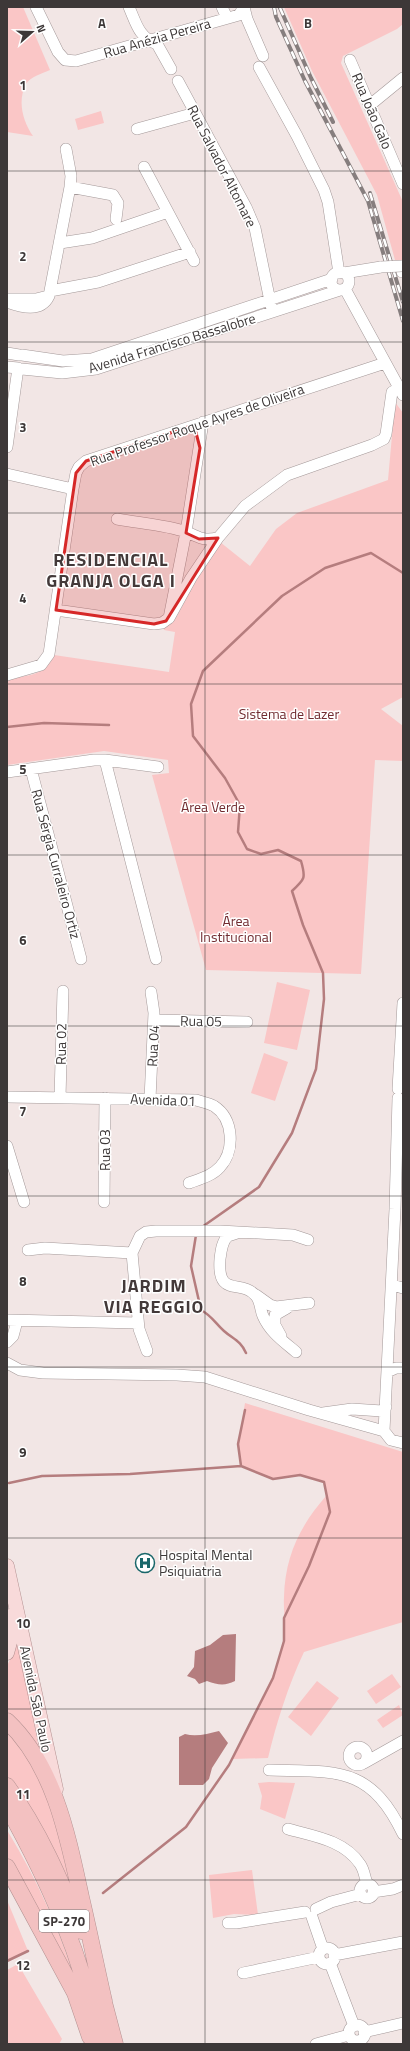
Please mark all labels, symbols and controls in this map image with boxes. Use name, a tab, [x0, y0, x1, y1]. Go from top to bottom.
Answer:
north arrow	[12, 12, 52, 52]
text: B	[304, 13, 312, 33]
street label: Rua Anézia Pereira	[102, 15, 212, 61]
text: N	[33, 22, 50, 35]
street label: Rua João Galo	[347, 69, 398, 152]
text: 1	[19, 75, 27, 95]
street label: Rua Salvador Altomare	[183, 101, 262, 231]
text: 2	[19, 246, 27, 266]
street label: Avenida Francisco Bassalobre	[86, 307, 258, 378]
street label: Rua Professor Roque Ayres de Oliveira	[87, 378, 307, 471]
text: 3	[19, 417, 27, 437]
district label: RESIDENCIAL GRANJA OLGA I	[46, 546, 176, 594]
text: 4	[19, 588, 27, 608]
park label: Sistema de Lazer	[239, 703, 339, 724]
text: 5	[19, 759, 27, 779]
street label: Rua Sérgia Curraleiro Ortiz	[26, 787, 87, 941]
park label: Área Verde	[181, 796, 245, 817]
park label: Área Institucional	[200, 910, 272, 947]
text: 6	[19, 930, 27, 950]
street label: Rua 05	[180, 1010, 222, 1031]
street label: Rua 02	[50, 1023, 71, 1065]
street label: Rua 04	[141, 1024, 164, 1067]
street label: Avenida 01	[130, 1088, 196, 1111]
text: 7	[19, 1101, 27, 1121]
street label: Rua 03	[94, 1129, 115, 1171]
text: 8	[19, 1271, 27, 1291]
district label: JARDIM VIA REGGIO	[104, 1272, 204, 1320]
text: 9	[19, 1442, 27, 1462]
place label: Hospital Mental Psiquiatria	[159, 1544, 252, 1581]
hospital icon: Hospital Mental Psiquiatria	[134, 1552, 156, 1574]
text: 10	[16, 1613, 30, 1633]
street label: Avenida São Paulo	[15, 1644, 58, 1754]
text: 11	[16, 1784, 30, 1804]
road number: SP-270	[39, 1910, 89, 1932]
text: 12	[16, 1955, 30, 1975]

